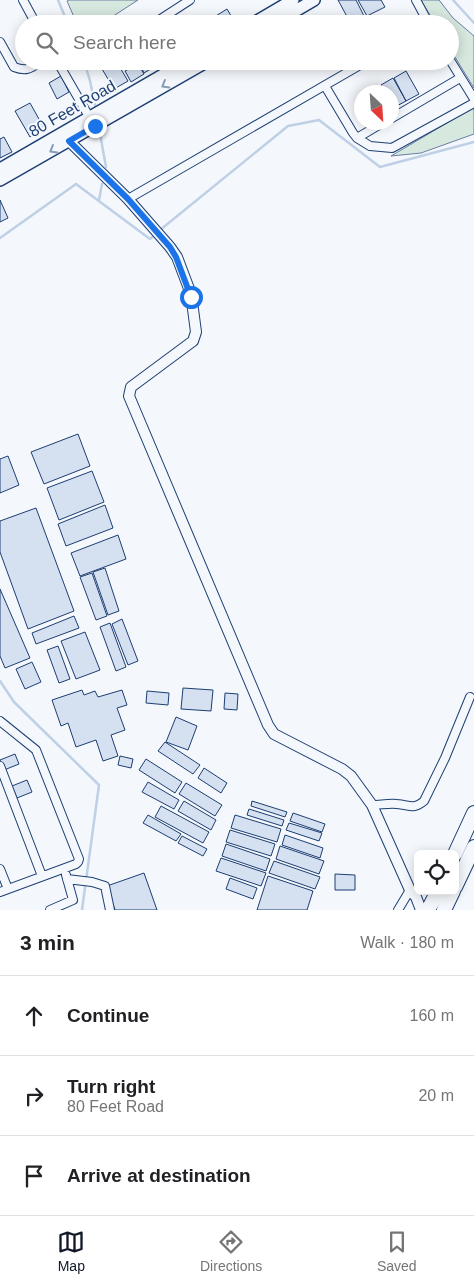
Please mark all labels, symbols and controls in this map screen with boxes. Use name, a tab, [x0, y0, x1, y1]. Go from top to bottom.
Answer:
search box	[15, 15, 459, 70]
icon: search	[33, 29, 61, 57]
text: Search here	[73, 32, 177, 53]
street label: 80 Feet Road	[26, 77, 118, 140]
one-way arrow	[162, 79, 171, 89]
north arrow	[354, 85, 399, 130]
route end	[84, 115, 107, 138]
one-way arrow	[49, 144, 58, 154]
route start	[180, 286, 203, 309]
map controls	[414, 850, 459, 895]
button: locate	[414, 850, 459, 895]
text: 3 min	[20, 931, 75, 954]
text: Walk · 180 m	[360, 934, 454, 951]
icon: ahead	[20, 1002, 48, 1030]
text: Continue	[67, 1005, 149, 1026]
text: 160 m	[410, 1007, 454, 1024]
text: Turn right	[67, 1076, 155, 1097]
icon: right	[20, 1082, 48, 1110]
text: 20 m	[418, 1087, 454, 1104]
text: 80 Feet Road	[67, 1098, 164, 1115]
icon: arrive	[20, 1162, 48, 1190]
text: Arrive at destination	[67, 1165, 251, 1186]
tab: Map	[57, 1228, 85, 1274]
tab: Directions	[200, 1228, 262, 1274]
tab: Saved	[377, 1228, 417, 1274]

